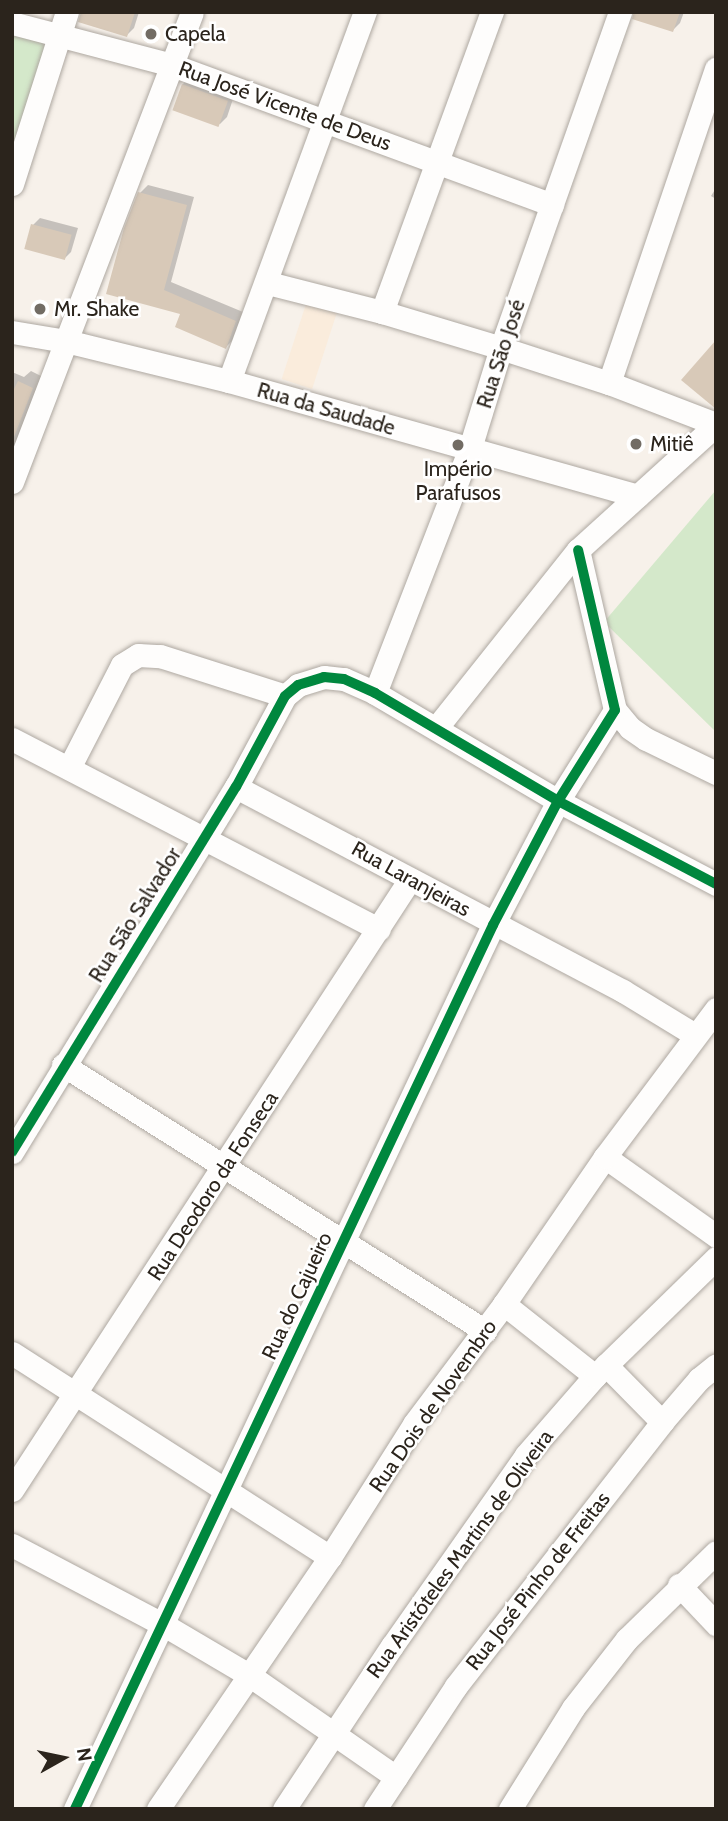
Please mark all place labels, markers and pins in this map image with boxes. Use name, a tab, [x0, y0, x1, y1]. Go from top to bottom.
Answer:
place label: Capela	[165, 21, 226, 47]
marker: Capela	[143, 26, 159, 42]
place label: Mr. Shake	[54, 296, 139, 322]
marker: Mr. Shake	[32, 301, 48, 317]
place label: Mitiê	[650, 431, 694, 457]
marker: Mitiê	[628, 436, 644, 452]
marker: Império Parafusos	[450, 437, 466, 453]
place label: Império Parafusos	[415, 456, 501, 506]

